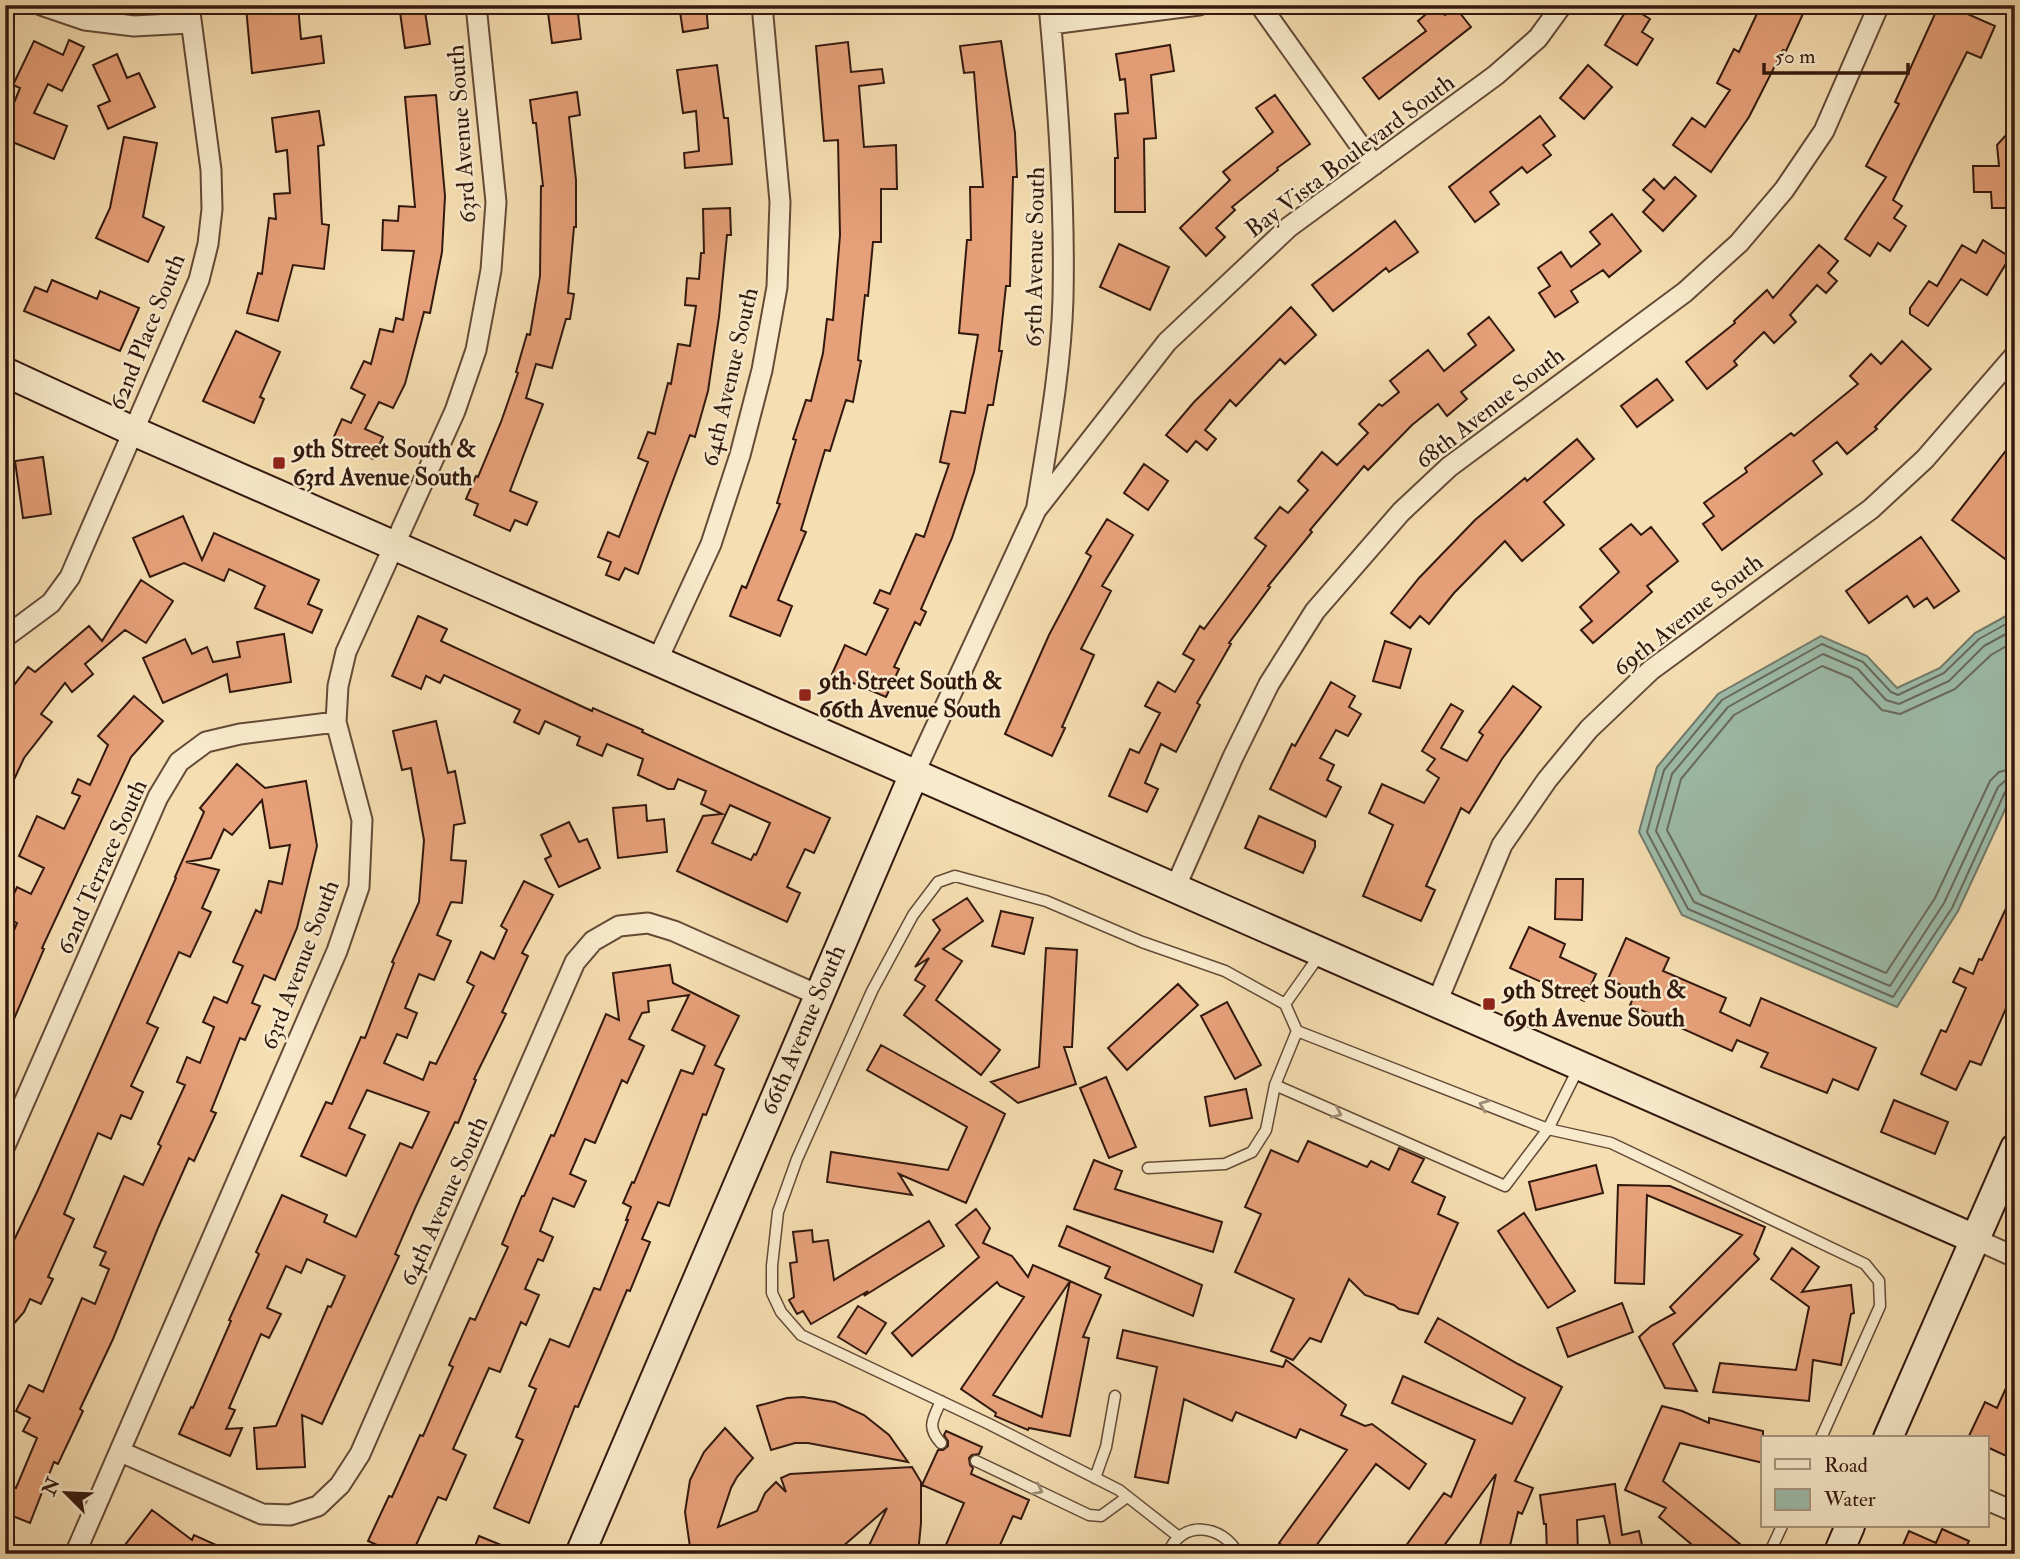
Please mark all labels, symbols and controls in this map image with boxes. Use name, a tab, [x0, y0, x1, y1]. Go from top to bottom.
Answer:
scale bar	[1764, 32, 1908, 76]
street label: 63rd Avenue South	[440, 43, 484, 224]
text: 50 m	[1775, 43, 1816, 70]
street label: Bay Vista Boulevard South	[1239, 67, 1461, 245]
street label: 65th Avenue South	[1018, 166, 1052, 347]
street label: 62nd Place South	[102, 249, 193, 415]
street label: 64th Avenue South	[694, 284, 766, 469]
street label: 68th Avenue South	[1409, 340, 1571, 476]
place label: 9th Street South & 63rd Avenue South	[291, 434, 476, 493]
marker: 9th Street South & 63rd Avenue South	[271, 455, 287, 471]
street label: 69th Avenue South	[1607, 547, 1770, 683]
place label: 9th Street South & 66th Avenue South	[817, 666, 1002, 725]
marker: 9th Street South & 66th Avenue South	[797, 687, 813, 703]
street label: 62nd Terrace South	[50, 774, 155, 959]
street label: 63rd Avenue South	[253, 875, 347, 1054]
street label: 66th Avenue South	[753, 940, 853, 1120]
place label: 9th Street South & 69th Avenue South	[1501, 975, 1686, 1034]
marker: 9th Street South & 69th Avenue South	[1481, 996, 1497, 1012]
one-way arrow	[1479, 1099, 1491, 1113]
one-way arrow	[1330, 1105, 1342, 1119]
street label: 64th Avenue South	[393, 1111, 495, 1291]
legend	[1761, 1436, 1988, 1528]
text: Road	[1824, 1452, 1869, 1479]
north arrow	[32, 1458, 102, 1528]
text: N	[37, 1473, 66, 1500]
one-way arrow	[1031, 1482, 1043, 1496]
text: Water	[1823, 1486, 1876, 1513]

